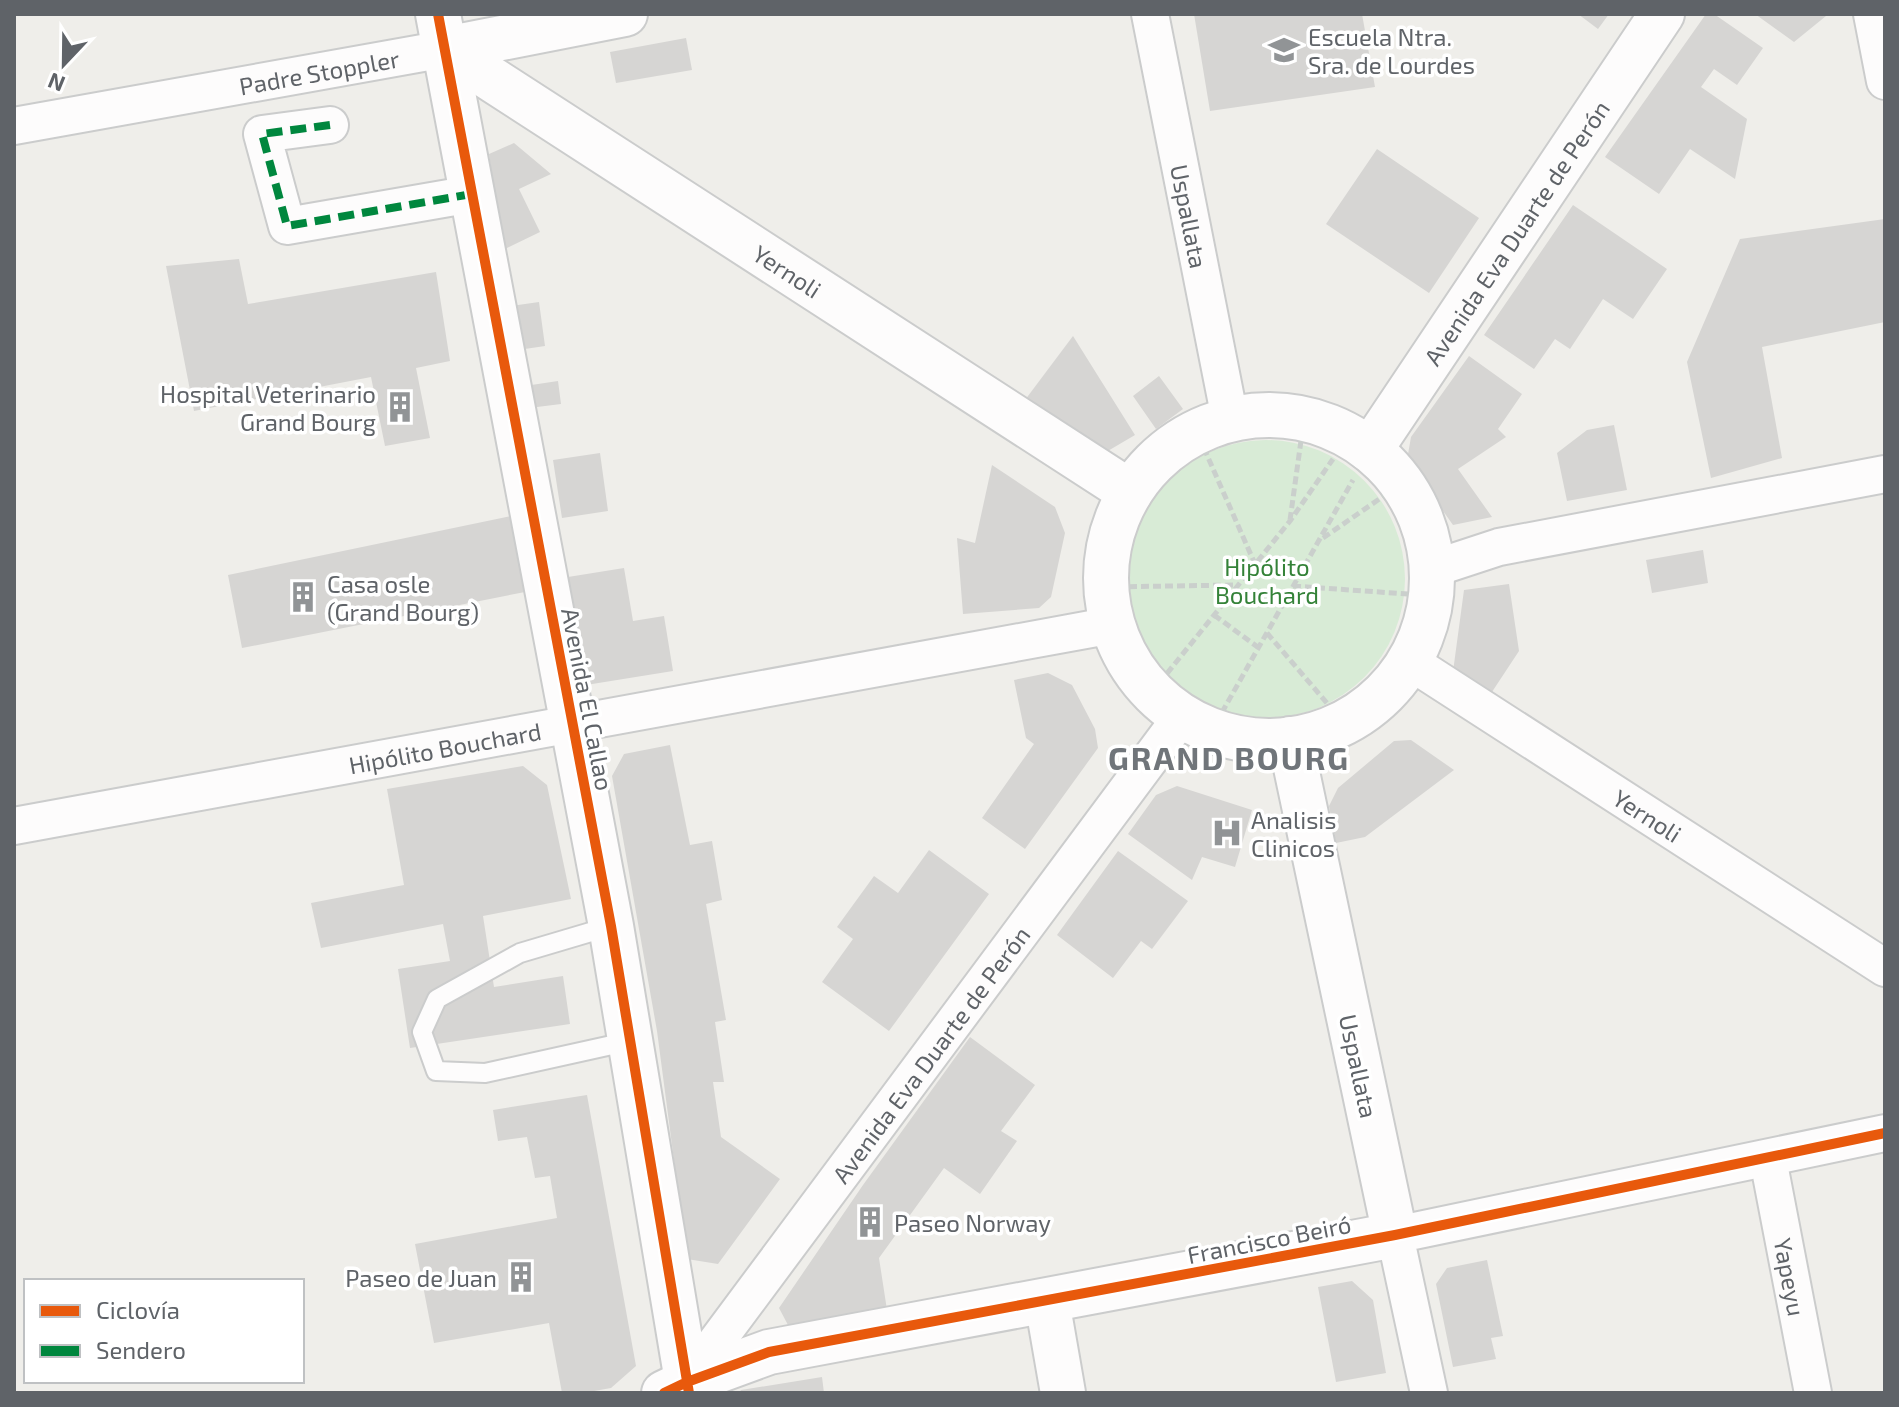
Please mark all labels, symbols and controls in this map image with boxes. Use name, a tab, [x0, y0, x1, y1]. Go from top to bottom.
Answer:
place label: Escuela Ntra. Sra. de Lourdes	[1308, 22, 1475, 79]
north arrow	[24, 24, 104, 104]
school or university icon: Escuela Ntra. Sra. de Lourdes	[1267, 33, 1301, 67]
street label: Padre Stoppler	[237, 43, 402, 100]
text: N	[44, 68, 68, 99]
street label: Avenida Eva Duarte de Perón	[1417, 94, 1615, 370]
street label: Uspallata	[1166, 162, 1214, 270]
street label: Yernoli	[748, 238, 827, 303]
place label: Hospital Veterinario Grand Bourg	[160, 379, 376, 436]
building icon: Hospital Veterinario Grand Bourg	[383, 390, 417, 424]
park label: Hipólito Bouchard	[1215, 552, 1319, 609]
place label: Casa osle (Grand Bourg)	[327, 569, 479, 626]
building icon: Casa osle (Grand Bourg)	[286, 580, 320, 614]
street label: Avenida El Callao	[556, 605, 620, 793]
street label: Hipólito Bouchard	[346, 715, 543, 779]
district label: GRAND BOURG	[1108, 738, 1350, 776]
street label: Yernoli	[1608, 782, 1687, 848]
place label: Analisis Clinicos	[1251, 805, 1336, 862]
hospital icon: Analisis Clinicos	[1210, 816, 1244, 850]
street label: Avenida Eva Duarte de Perón	[825, 920, 1035, 1188]
street label: Uspallata	[1334, 1012, 1384, 1120]
building icon: Paseo Norway	[853, 1205, 887, 1239]
place label: Paseo Norway	[894, 1208, 1051, 1237]
street label: Francisco Beiró	[1185, 1209, 1353, 1269]
street label: Yapeyu	[1769, 1235, 1812, 1318]
building icon: Paseo de Juan	[504, 1260, 538, 1294]
place label: Paseo de Juan	[345, 1263, 497, 1292]
legend	[24, 1279, 304, 1383]
text: Ciclovía	[96, 1295, 180, 1324]
text: Sendero	[96, 1335, 186, 1364]

